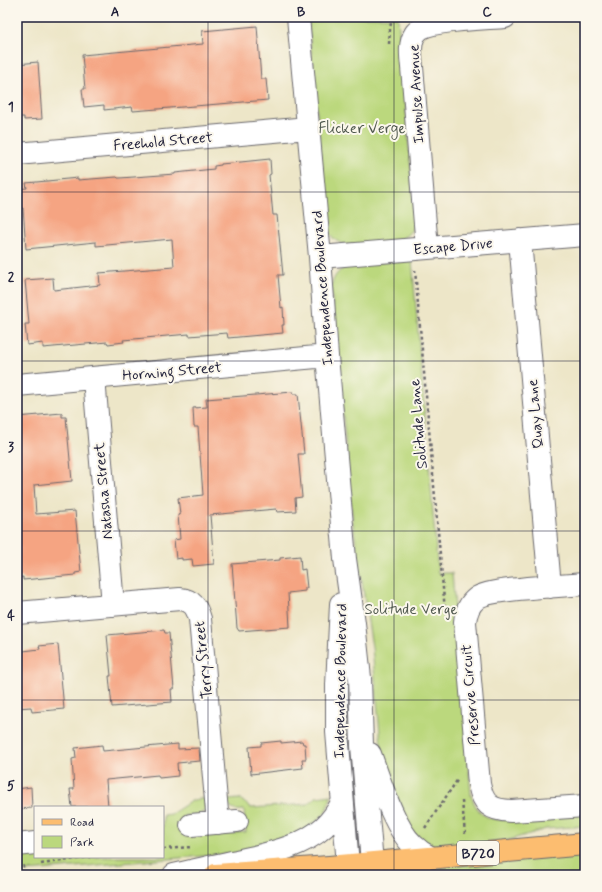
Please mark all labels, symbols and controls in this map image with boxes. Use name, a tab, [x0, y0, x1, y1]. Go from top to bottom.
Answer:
text: A	[111, 4, 119, 21]
text: B	[297, 4, 306, 21]
text: C	[482, 4, 492, 21]
street label: Impulse Avenue	[404, 44, 430, 144]
text: 1	[8, 99, 14, 116]
park label: Flicker Verge	[319, 119, 405, 140]
street label: Freehold Street	[113, 128, 214, 156]
street label: Independence Boulevard	[308, 210, 338, 366]
street label: Escape Drive	[413, 234, 494, 260]
text: 2	[8, 269, 15, 286]
street label: Horning Street	[122, 358, 223, 387]
street label: Solitude Lane	[405, 378, 433, 470]
street label: Quay Lane	[523, 378, 549, 450]
text: 3	[8, 439, 14, 456]
street label: Natasha Street	[90, 442, 118, 540]
park label: Solitude Verge	[364, 600, 458, 620]
street label: Independence Boulevard	[330, 603, 352, 759]
text: 4	[7, 608, 15, 625]
street label: Terry Street	[190, 620, 218, 700]
street label: Preserve Circuit	[457, 643, 485, 746]
text: 5	[7, 778, 15, 795]
legend	[34, 806, 164, 858]
text: Road	[70, 815, 94, 831]
text: Park	[70, 835, 94, 851]
road number: B720	[457, 841, 499, 865]

